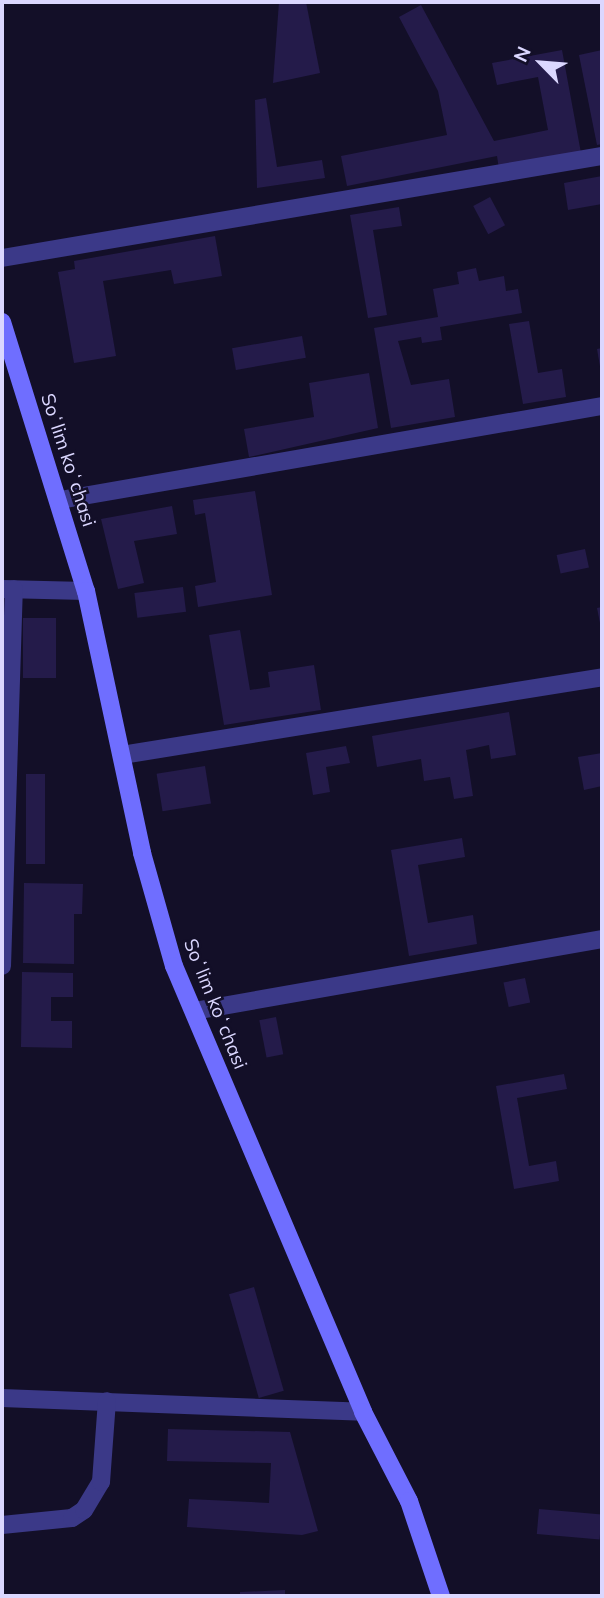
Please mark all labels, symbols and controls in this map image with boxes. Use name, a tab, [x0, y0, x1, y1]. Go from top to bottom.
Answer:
north arrow	[506, 28, 576, 98]
text: N	[508, 43, 536, 66]
street label: Soʻlim koʻchasi	[36, 391, 100, 529]
street label: Soʻlim koʻchasi	[178, 935, 252, 1073]

